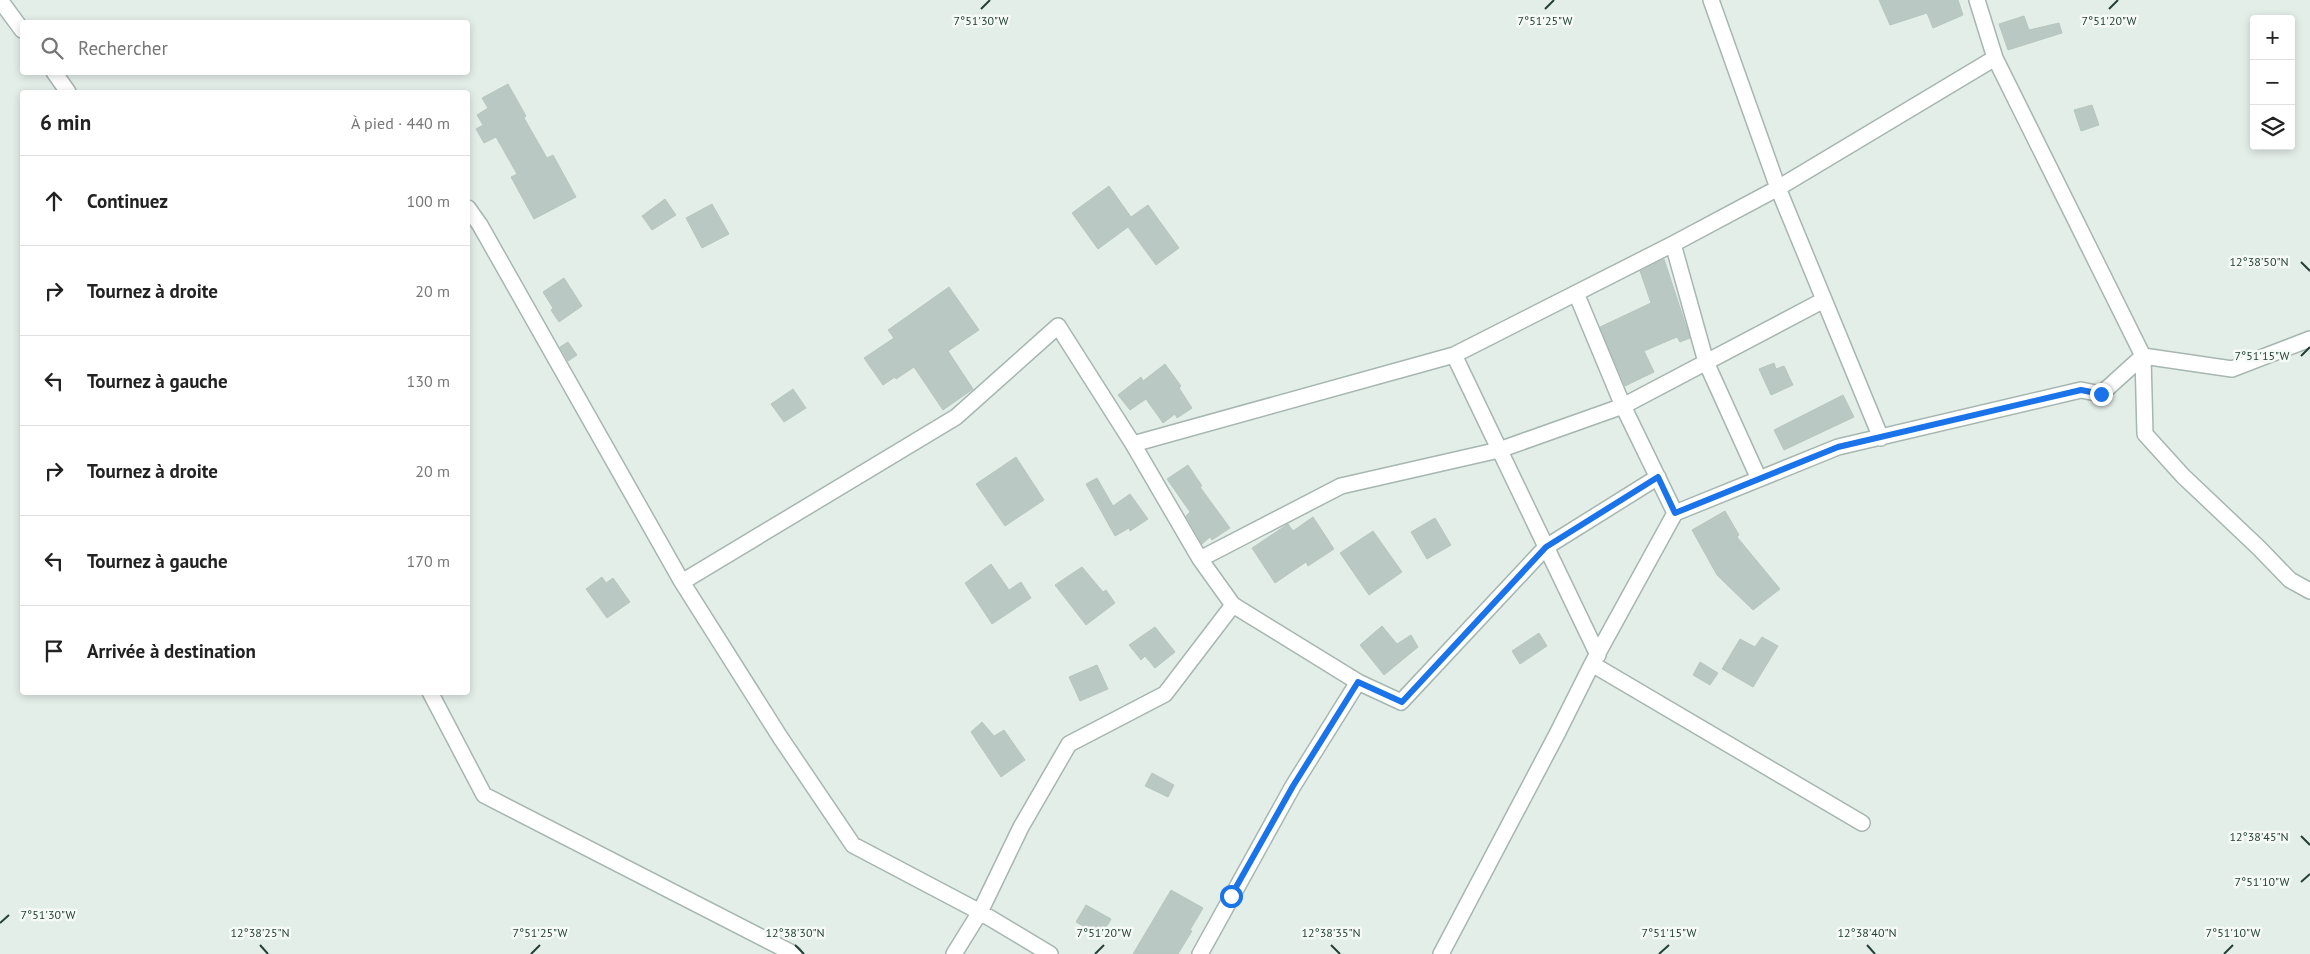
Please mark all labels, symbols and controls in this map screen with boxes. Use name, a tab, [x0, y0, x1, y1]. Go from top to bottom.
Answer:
text: 7°51'30"W	[954, 13, 1008, 28]
text: 7°51'25"W	[1518, 13, 1572, 28]
text: 7°51'20"W	[2082, 13, 2136, 28]
map controls	[2250, 15, 2295, 150]
button: +	[2250, 15, 2295, 60]
search box	[20, 20, 470, 75]
icon: search	[38, 34, 66, 62]
text: Rechercher	[78, 36, 168, 60]
button: −	[2250, 60, 2295, 105]
button: layers	[2250, 105, 2295, 150]
text: 6 min	[40, 109, 91, 136]
text: À pied · 440 m	[351, 113, 450, 133]
icon: ahead	[40, 187, 68, 215]
text: Continuez	[87, 189, 168, 213]
text: 100 m	[407, 191, 450, 211]
text: 12°38'50"N	[2229, 254, 2289, 269]
icon: right	[40, 277, 68, 305]
text: Tournez à droite	[87, 279, 218, 303]
text: 20 m	[415, 281, 450, 301]
text: 7°51'15"W	[2235, 348, 2289, 363]
icon: left	[40, 367, 68, 395]
text: Tournez à gauche	[87, 369, 228, 393]
text: 130 m	[407, 371, 450, 391]
route end	[2090, 383, 2113, 406]
icon: right	[40, 457, 68, 485]
text: Tournez à droite	[87, 459, 218, 483]
text: 20 m	[415, 461, 450, 481]
icon: left	[40, 547, 68, 575]
text: Tournez à gauche	[87, 549, 228, 573]
text: 170 m	[407, 551, 450, 571]
icon: arrive	[40, 637, 68, 665]
text: Arrivée à destination	[87, 639, 256, 663]
text: 12°38'45"N	[2229, 829, 2289, 844]
text: 7°51'10"W	[2235, 874, 2289, 889]
route start	[1220, 885, 1243, 908]
text: 7°51'30"W	[21, 907, 75, 922]
text: 12°38'25"N	[230, 925, 290, 940]
text: 7°51'25"W	[513, 925, 567, 940]
text: 12°38'30"N	[765, 925, 825, 940]
text: 7°51'20"W	[1077, 925, 1131, 940]
text: 12°38'35"N	[1301, 925, 1361, 940]
text: 7°51'15"W	[1642, 925, 1696, 940]
text: 12°38'40"N	[1837, 925, 1897, 940]
text: 7°51'10"W	[2206, 925, 2260, 940]

